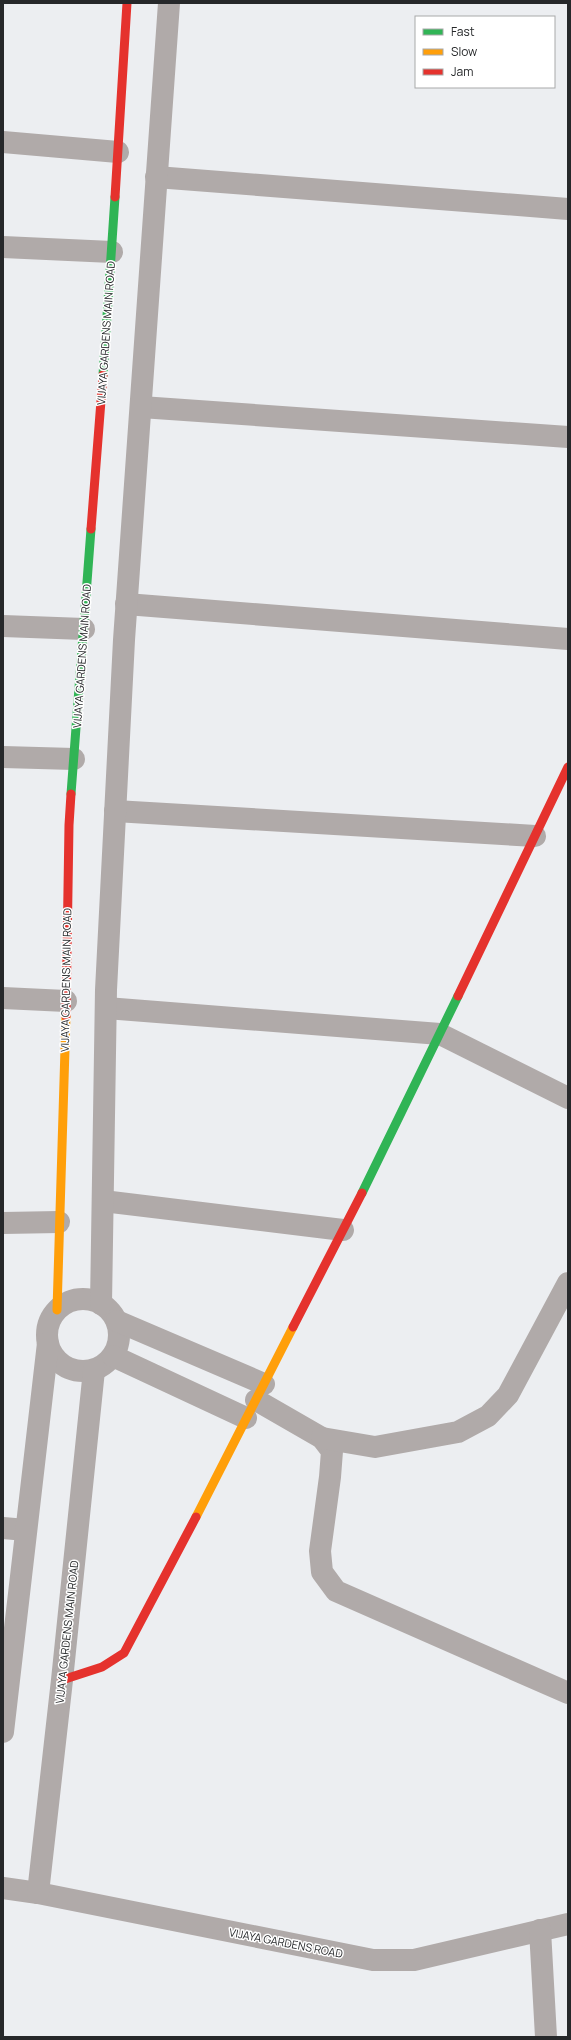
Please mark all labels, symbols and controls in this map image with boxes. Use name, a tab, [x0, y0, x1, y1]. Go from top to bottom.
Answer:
legend	[415, 16, 555, 88]
text: Fast	[451, 23, 475, 40]
text: Slow	[451, 43, 477, 60]
text: Jam	[451, 63, 473, 80]
street label: VIJAYA GARDENS MAIN ROAD	[93, 261, 118, 405]
street label: VIJAYA GARDENS MAIN ROAD	[69, 584, 94, 728]
street label: VIJAYA GARDENS MAIN ROAD	[57, 908, 74, 1052]
street label: VIJAYA GARDENS MAIN ROAD	[52, 1560, 81, 1704]
street label: VIJAYA GARDENS ROAD	[228, 1924, 344, 1961]

